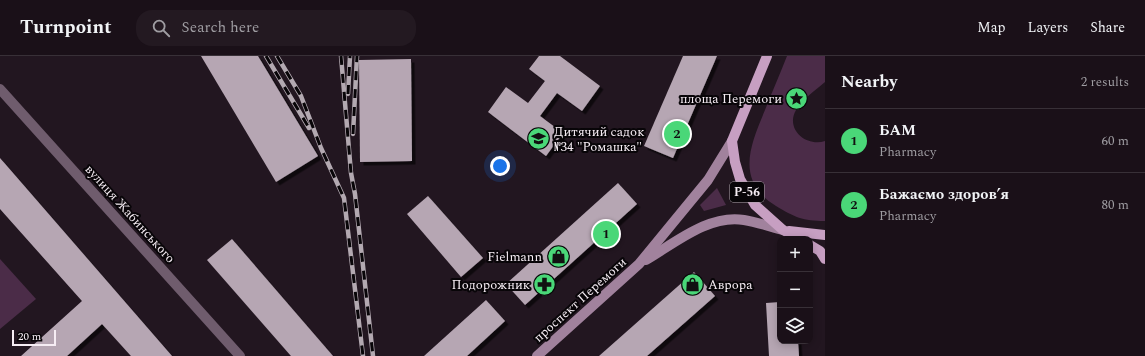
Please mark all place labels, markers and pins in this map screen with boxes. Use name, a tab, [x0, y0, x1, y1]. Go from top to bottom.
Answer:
place icon: площа Перемоги	[784, 86, 810, 112]
place label: площа Перемоги	[680, 89, 782, 109]
pin: 2	[664, 119, 690, 149]
place label: Дитячий садок №34 "Ромашка"	[554, 122, 644, 157]
school or university icon: Дитячий садок №34 "Ромашка"	[526, 126, 552, 152]
pin: 1	[593, 219, 619, 249]
shop icon: Fielmann	[545, 244, 571, 270]
place label: Fielmann	[487, 247, 542, 267]
pharmacy icon: Подорожник	[532, 272, 558, 298]
shop icon: Аврора	[679, 272, 705, 298]
place label: Подорожник	[452, 275, 530, 295]
place label: Аврора	[708, 275, 753, 295]

